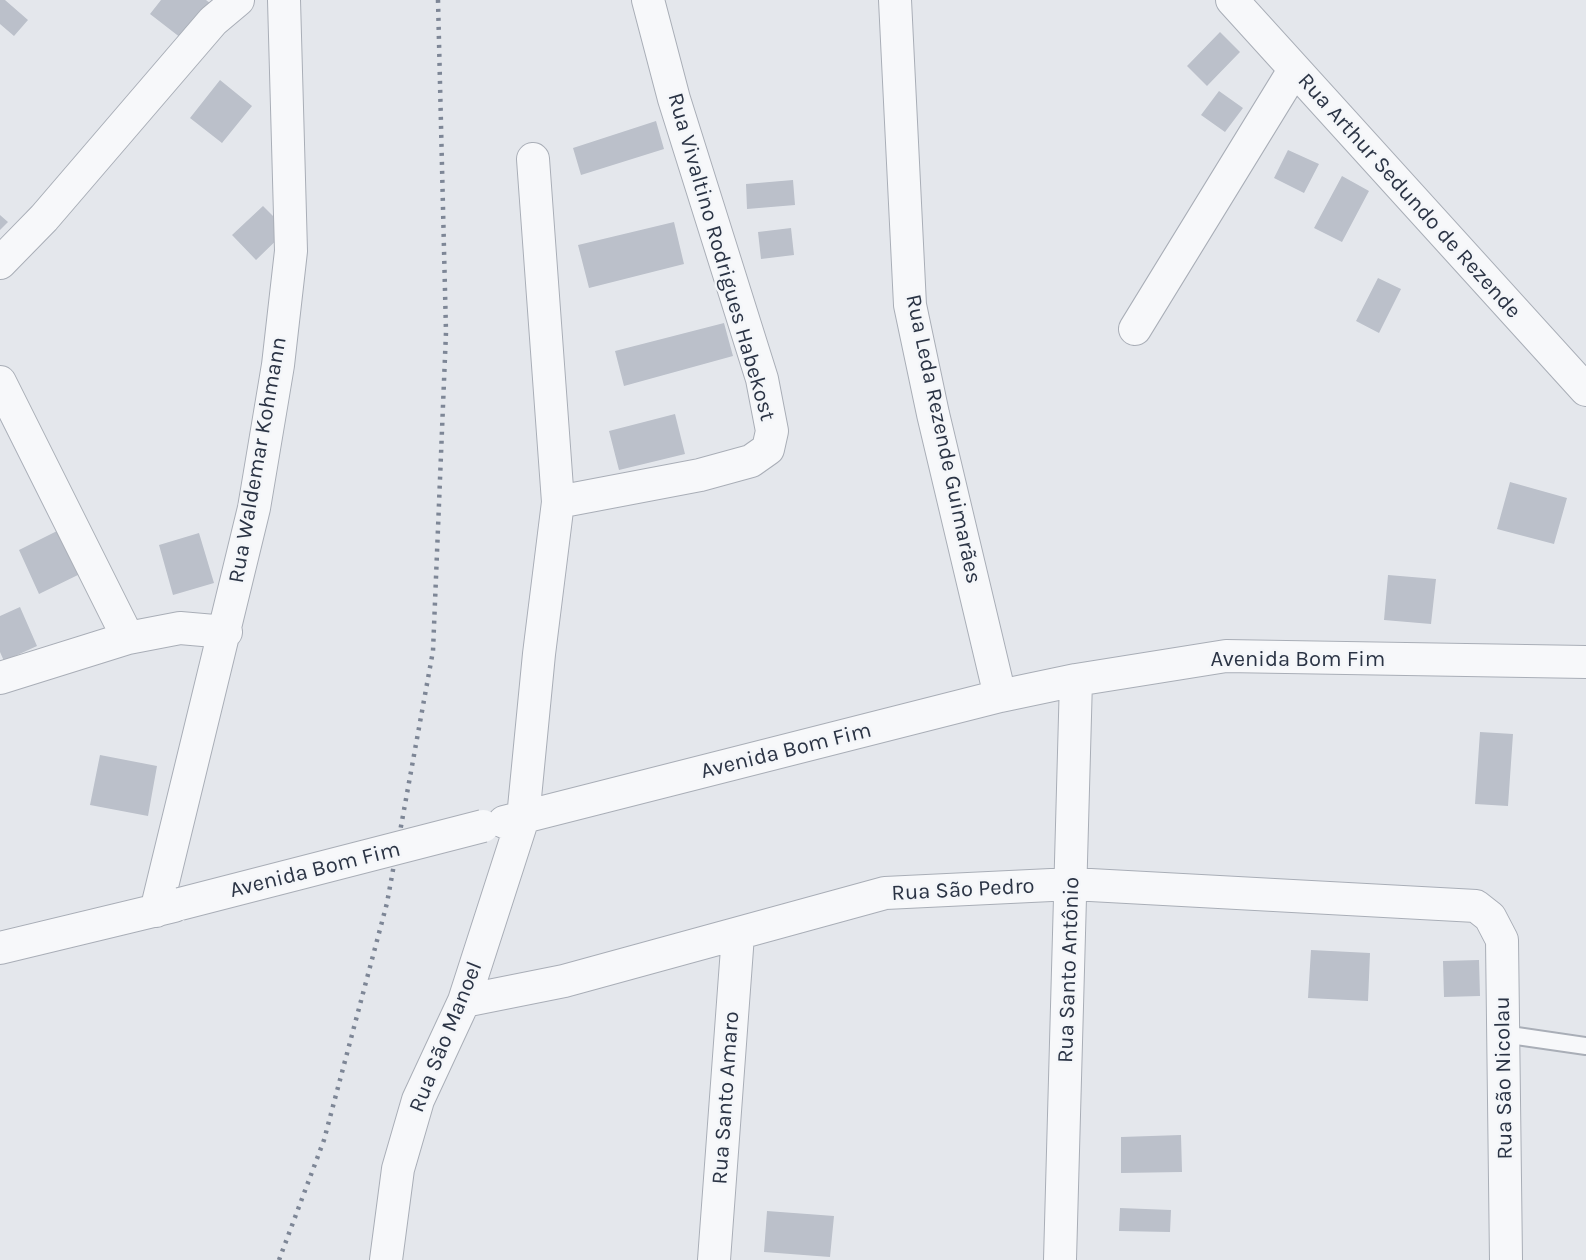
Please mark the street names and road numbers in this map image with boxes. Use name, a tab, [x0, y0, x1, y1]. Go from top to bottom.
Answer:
street label: Rua Arthur Sedundo de Rezende	[1292, 68, 1526, 324]
street label: Rua Vivaltino Rodrigues Habekost	[661, 90, 781, 424]
street label: Rua Leda Rezende Guimarães	[899, 292, 987, 586]
street label: Rua Waldemar Kohmann	[223, 335, 293, 585]
street label: Avenida Bom Fim	[1211, 647, 1385, 673]
street label: Avenida Bom Fim	[698, 717, 874, 785]
street label: Avenida Bom Fim	[227, 836, 403, 904]
street label: Rua São Pedro	[891, 873, 1035, 907]
street label: Rua Santo Antônio	[1053, 876, 1085, 1064]
street label: Rua São Manoel	[404, 958, 488, 1116]
street label: Rua São Nicolau	[1489, 996, 1519, 1160]
street label: Rua Santo Amaro	[707, 1010, 745, 1186]

